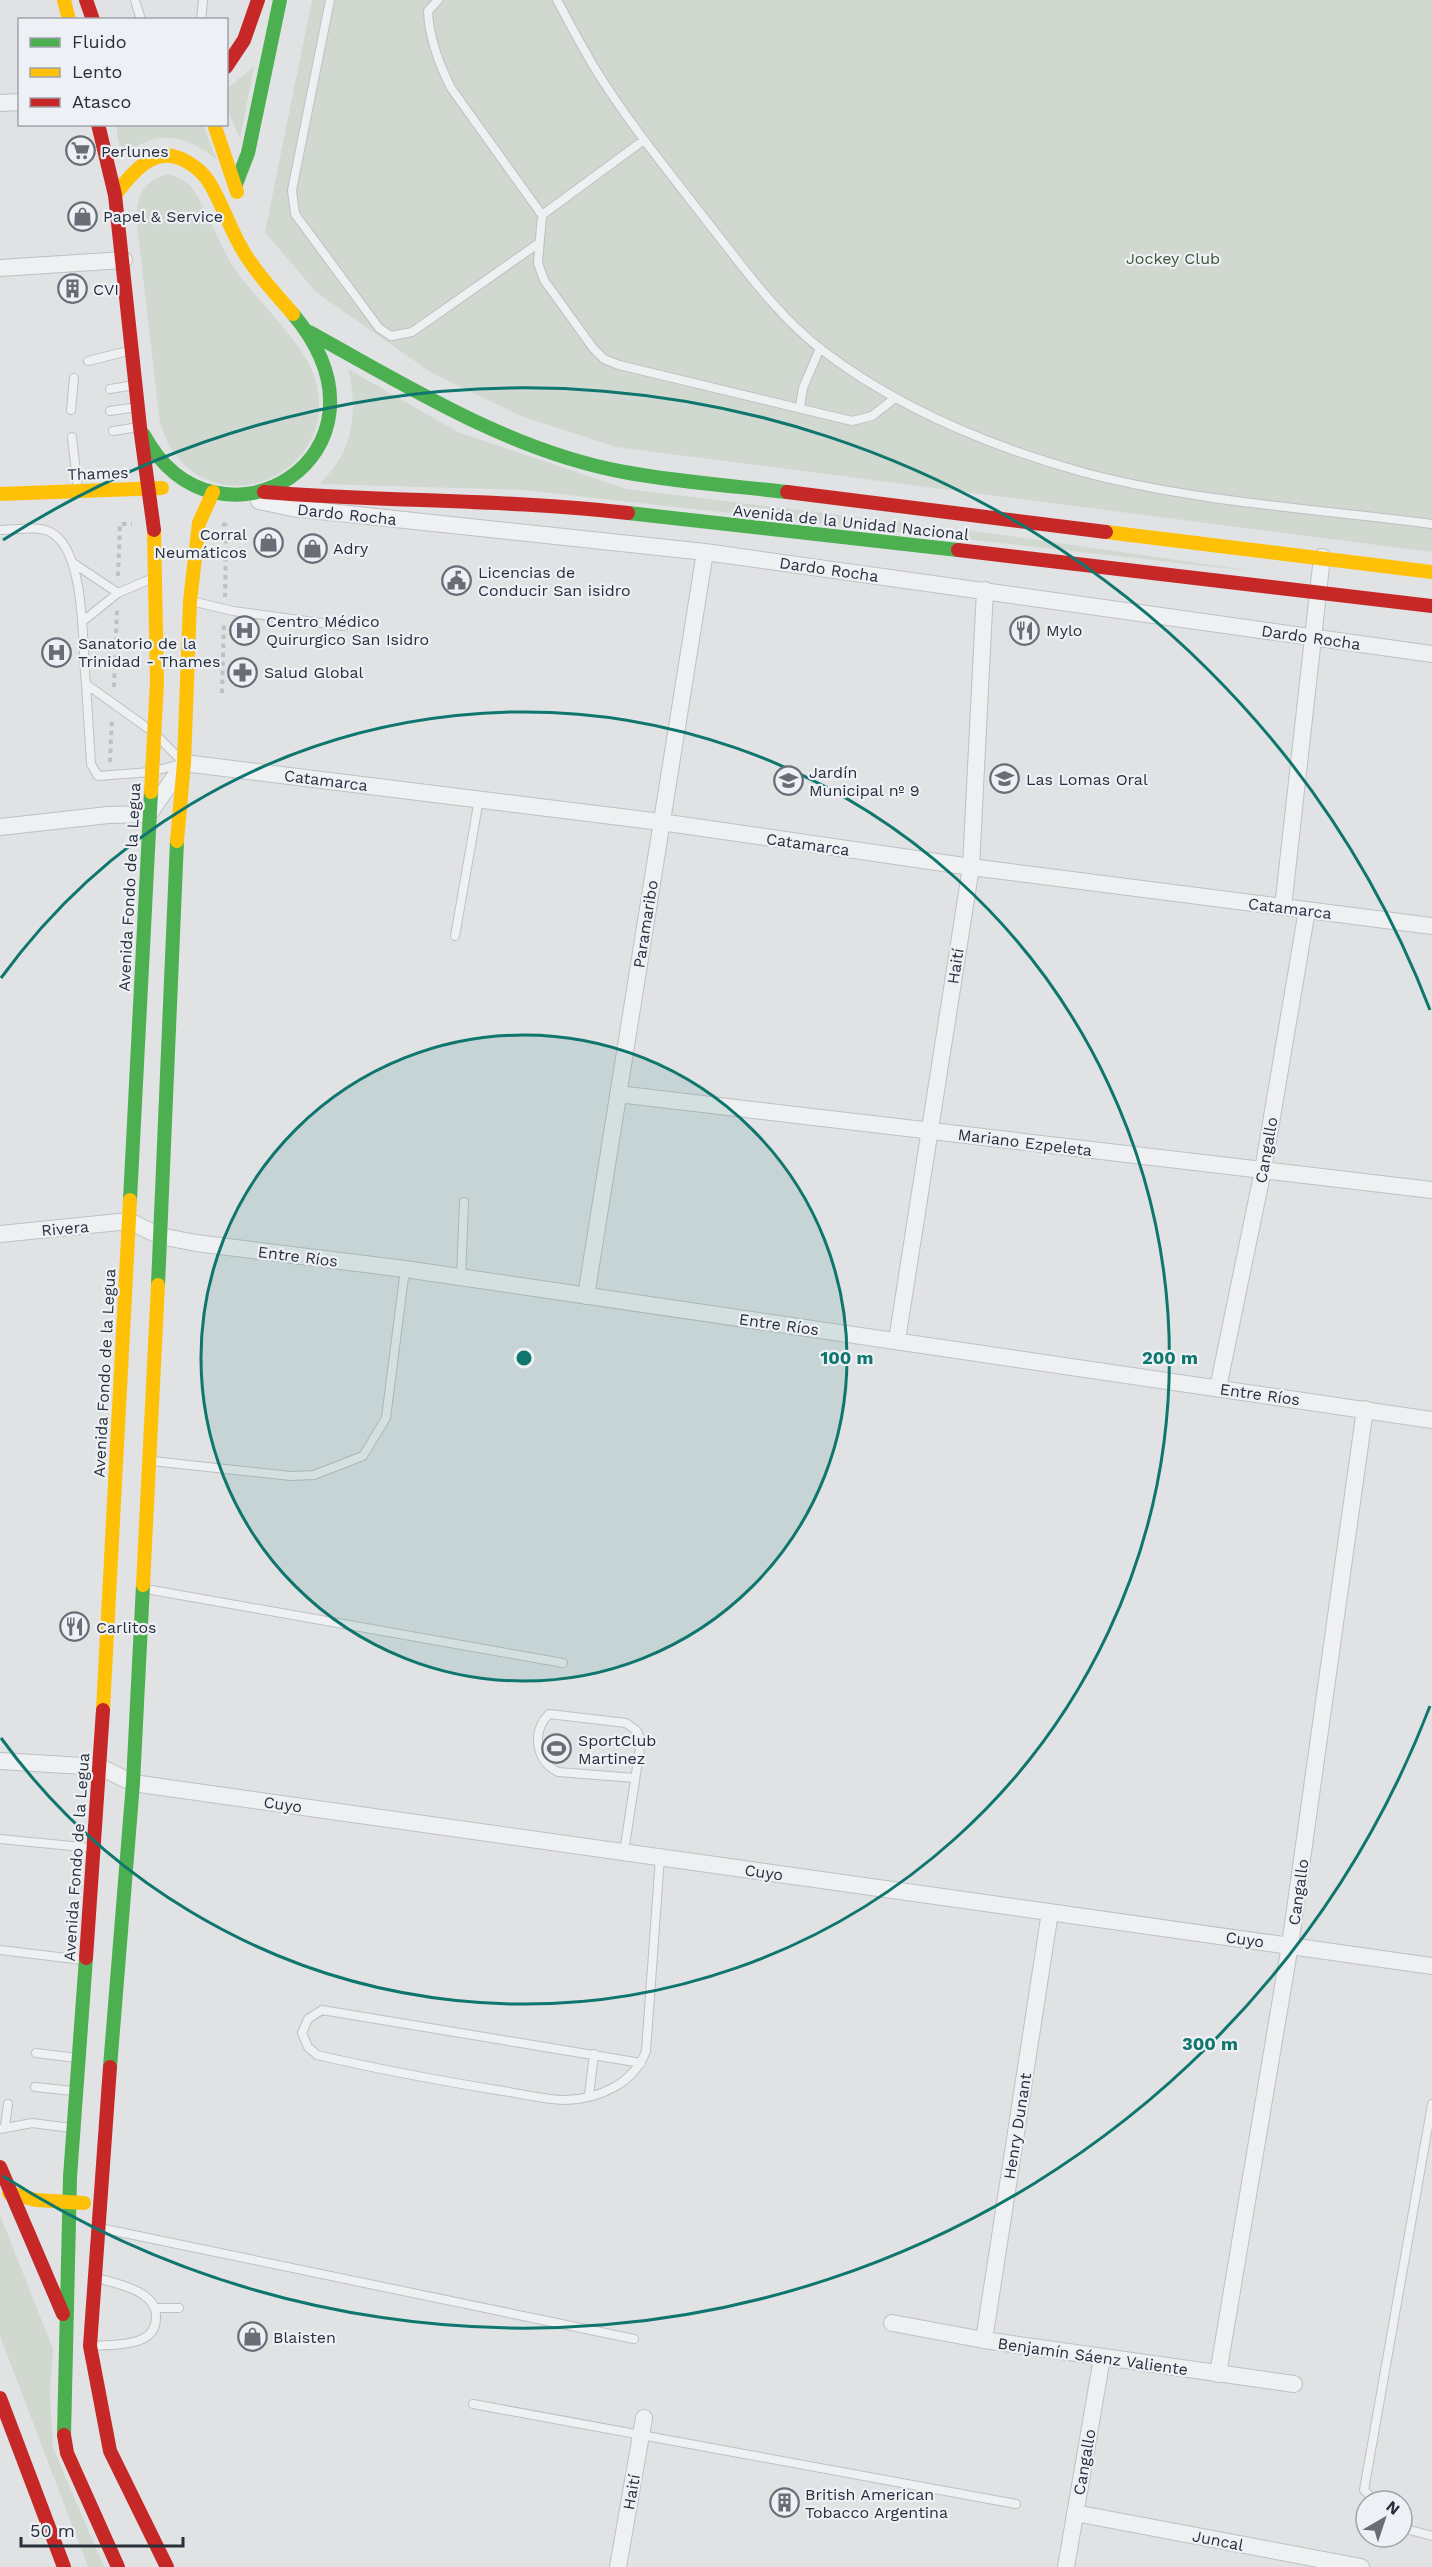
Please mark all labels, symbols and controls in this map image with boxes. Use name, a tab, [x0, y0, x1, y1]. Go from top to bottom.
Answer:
legend	[18, 18, 228, 126]
text: Fluido	[72, 31, 126, 52]
text: Lento	[72, 61, 122, 82]
text: Atasco	[72, 91, 131, 112]
supermarket icon: Perlunes	[64, 135, 96, 167]
place label: Perlunes	[101, 142, 169, 161]
shop icon: Papel & Service	[66, 200, 98, 232]
place label: Papel & Service	[103, 207, 223, 226]
park label: Jockey Club	[1126, 249, 1220, 268]
building icon: CVI	[56, 273, 88, 305]
place label: CVI	[93, 280, 119, 299]
street label: Thames	[67, 463, 129, 484]
street label: Dardo Rocha	[296, 500, 398, 529]
street label: Avenida de la Unidad Nacional	[732, 501, 970, 544]
place label: Corral Neumáticos	[154, 525, 247, 562]
shop icon: Corral Neumáticos	[252, 527, 284, 559]
shop icon: Adry	[296, 532, 328, 564]
place label: Adry	[333, 539, 369, 558]
street label: Dardo Rocha	[778, 553, 880, 586]
place label: Licencias de Conducir San isidro	[478, 563, 631, 600]
public building icon: Licencias de Conducir San isidro	[441, 565, 473, 597]
place label: Centro Médico Quirurgico San Isidro	[266, 612, 429, 649]
hospital icon: Centro Médico Quirurgico San Isidro	[229, 614, 261, 646]
restaurant icon: Mylo	[1009, 614, 1041, 646]
place label: Mylo	[1046, 621, 1082, 640]
street label: Dardo Rocha	[1260, 621, 1362, 654]
place label: Sanatorio de la Trinidad - Thames	[78, 634, 220, 671]
hospital icon: Sanatorio de la Trinidad - Thames	[41, 636, 73, 668]
pharmacy icon: Salud Global	[227, 656, 259, 688]
place label: Salud Global	[264, 663, 364, 682]
place label: Jardín Municipal nº 9	[809, 763, 920, 800]
school or university icon: Las Lomas Oral	[989, 763, 1021, 795]
school or university icon: Jardín Municipal nº 9	[772, 765, 804, 797]
street label: Catamarca	[283, 766, 369, 795]
place label: Las Lomas Oral	[1026, 770, 1148, 789]
street label: Avenida Fondo de la Legua	[115, 782, 144, 992]
street label: Catamarca	[765, 829, 851, 860]
street label: Paramaribo	[629, 879, 662, 969]
street label: Catamarca	[1247, 894, 1333, 923]
street label: Haití	[943, 947, 968, 985]
street label: Cangallo	[1251, 1115, 1282, 1185]
street label: Mariano Ezpeleta	[957, 1125, 1093, 1160]
street label: Rivera	[40, 1217, 90, 1240]
street label: Entre Ríos	[257, 1242, 339, 1271]
street label: Avenida Fondo de la Legua	[90, 1268, 119, 1478]
street label: Entre Ríos	[738, 1309, 820, 1340]
text: 100 m	[820, 1347, 874, 1368]
text: 200 m	[1142, 1347, 1198, 1368]
centre of rings	[514, 1348, 534, 1368]
street label: Entre Ríos	[1219, 1379, 1301, 1410]
restaurant icon: Carlitos	[59, 1611, 91, 1643]
place label: Carlitos	[96, 1618, 156, 1637]
place label: SportClub Martinez	[578, 1731, 656, 1768]
sports icon: SportClub Martinez	[541, 1733, 573, 1765]
street label: Avenida Fondo de la Legua	[60, 1752, 93, 1962]
street label: Cuyo	[262, 1792, 303, 1817]
street label: Cangallo	[1284, 1858, 1313, 1927]
street label: Cuyo	[743, 1860, 784, 1885]
street label: Cuyo	[1224, 1927, 1265, 1952]
text: 300 m	[1182, 2033, 1238, 2054]
street label: Henry Dunant	[1000, 2071, 1035, 2181]
shop icon: Blaisten	[236, 2321, 268, 2353]
place label: Blaisten	[273, 2328, 336, 2347]
street label: Benjamín Sáenz Valiente	[996, 2334, 1189, 2379]
street label: Cangallo	[1069, 2427, 1100, 2497]
street label: Haití	[619, 2473, 644, 2511]
place label: British American Tobacco Argentina	[805, 2485, 948, 2522]
building icon: British American Tobacco Argentina	[768, 2487, 800, 2519]
north arrow	[1354, 2489, 1414, 2549]
text: N	[1383, 2497, 1404, 2519]
scale bar	[21, 2510, 183, 2548]
text: 50 m	[30, 2520, 75, 2541]
street label: Juncal	[1191, 2526, 1245, 2555]

